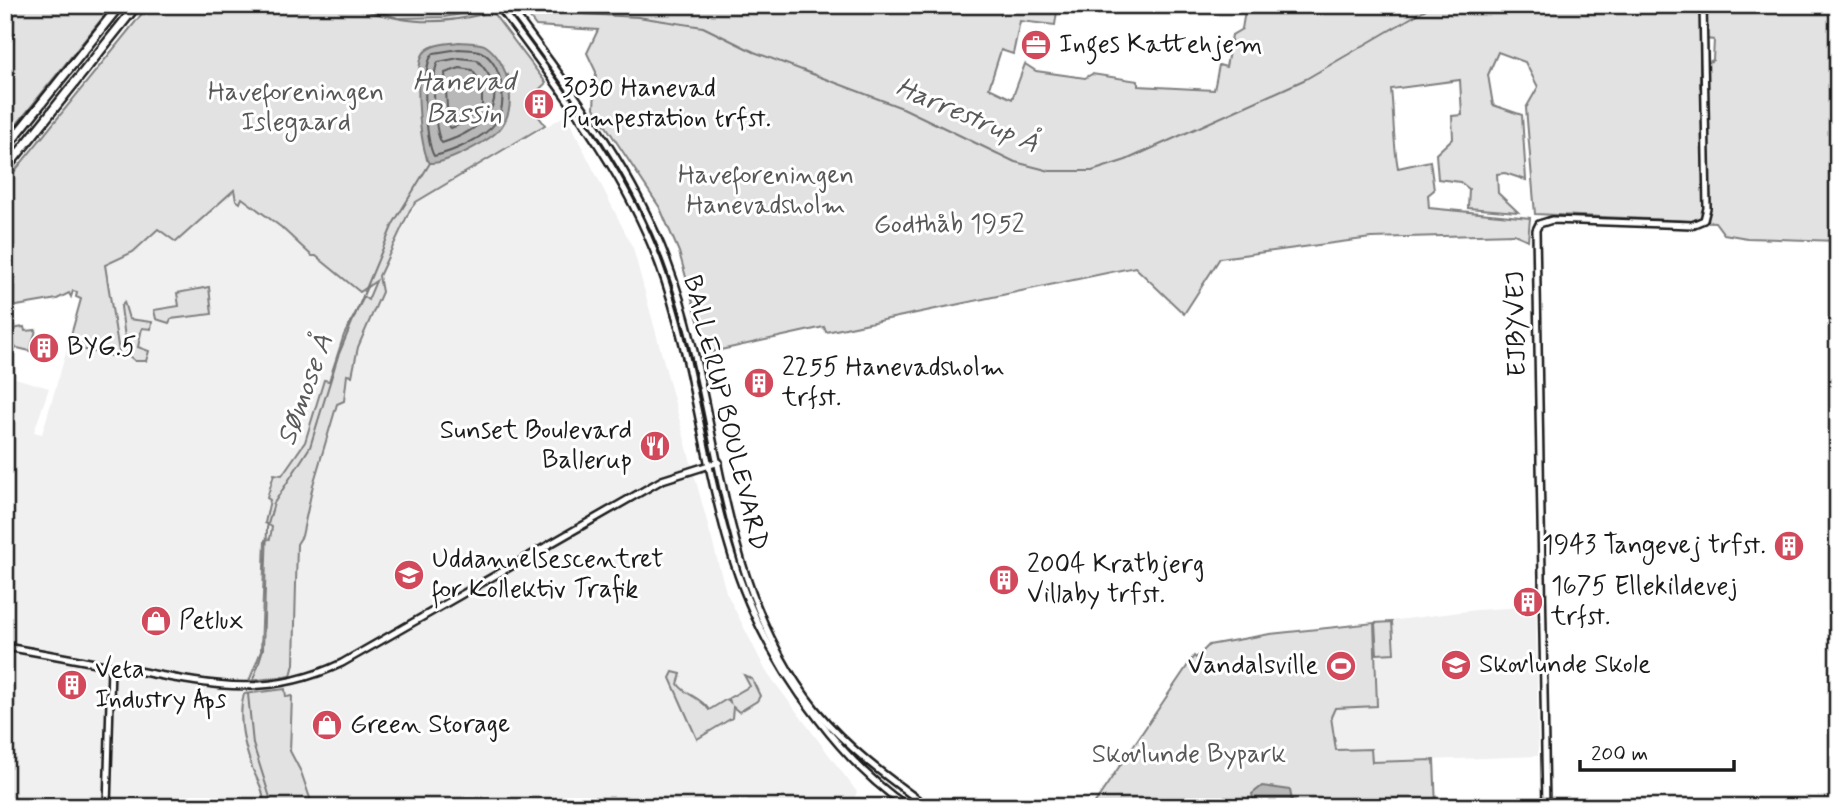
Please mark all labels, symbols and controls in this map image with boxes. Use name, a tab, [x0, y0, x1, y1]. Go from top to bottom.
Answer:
office icon: Inges Kattehjem	[1019, 28, 1053, 62]
place label: Inges Kattehjem	[1059, 28, 1262, 65]
water label: Hanevad Bassin	[413, 64, 518, 133]
water label: Harrestrup Å	[890, 69, 1044, 163]
place label: 3030 Hanevad Pumpestation trfst.	[562, 72, 771, 136]
park label: Haveforeningen Islegaard	[208, 76, 384, 142]
building icon: 3030 Hanevad Pumpestation trfst.	[522, 87, 556, 121]
park label: Haveforeningen Hanevadsholm	[678, 159, 854, 223]
park label: Godthåb 1952	[874, 208, 1025, 242]
street label: EJBYVEJ	[1499, 271, 1535, 377]
street label: BALLERUP BOULEVARD	[674, 272, 776, 554]
water label: Sømose Å	[269, 329, 343, 451]
building icon: BYG.5	[27, 331, 61, 365]
place label: BYG.5	[67, 331, 137, 365]
place label: 2255 Hanevadsholm trfst.	[781, 351, 1005, 415]
building icon: 2255 Hanevadsholm trfst.	[742, 366, 776, 400]
place label: Sunset Boulevard Ballerup	[440, 414, 632, 478]
restaurant icon: Sunset Boulevard Ballerup	[638, 429, 672, 463]
place label: 1943 Tangevej trfst.	[1542, 529, 1766, 565]
building icon: 1943 Tangevej trfst.	[1772, 529, 1806, 563]
place label: Uddannelsescentret for Kollektiv Trafik	[432, 543, 663, 609]
place label: 2004 Kratbjerg Villaby trfst.	[1027, 548, 1204, 612]
school or university icon: Uddannelsescentret for Kollektiv Trafik	[392, 558, 426, 592]
building icon: 2004 Kratbjerg Villaby trfst.	[987, 563, 1021, 597]
place label: 1675 Ellekildevej trfst.	[1550, 570, 1737, 634]
building icon: 1675 Ellekildevej trfst.	[1511, 585, 1545, 619]
shop icon: Petlux	[139, 604, 173, 638]
place label: Petlux	[179, 604, 244, 638]
school or university icon: Skovlunde Skole	[1439, 648, 1473, 682]
place label: Skovlunde Skole	[1479, 648, 1651, 682]
place label: Vandalsville	[1188, 649, 1318, 683]
sports icon: Vandalsville	[1324, 649, 1358, 683]
place label: Veta Industry Aps	[95, 653, 227, 720]
building icon: Veta Industry Aps	[55, 668, 89, 702]
shop icon: Green Storage	[310, 708, 344, 742]
place label: Green Storage	[350, 708, 510, 742]
scale bar	[1580, 728, 1734, 772]
park label: Skovlunde Bypark	[1092, 738, 1287, 772]
text: 200 m	[1591, 740, 1648, 768]

